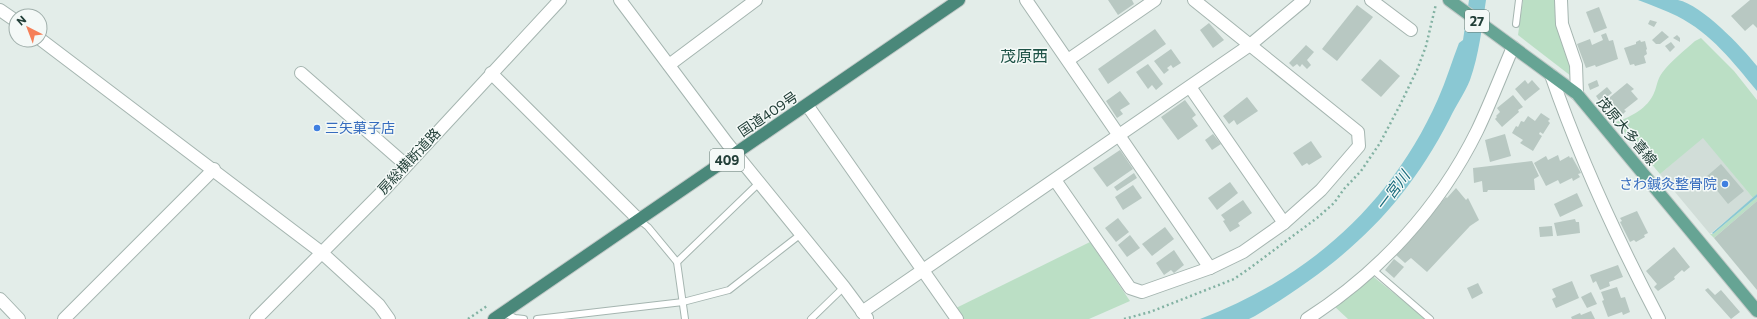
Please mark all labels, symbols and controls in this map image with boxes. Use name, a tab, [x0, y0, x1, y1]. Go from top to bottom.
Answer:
north arrow	[8, 8, 48, 48]
road number: 27	[1465, 10, 1489, 32]
text: N	[14, 13, 28, 28]
district label: 茂原西	[1000, 46, 1048, 65]
street label: 国道409号	[735, 88, 801, 140]
street label: 茂原大多喜線	[1594, 93, 1661, 168]
place label: 三矢菓子店	[325, 119, 395, 136]
marker: 三矢菓子店	[312, 123, 322, 133]
street label: 房総横断道路	[374, 124, 443, 197]
road number: 409	[710, 149, 744, 171]
water label: 一宮川	[1371, 165, 1414, 214]
place label: さわ鍼灸整骨院	[1619, 175, 1717, 192]
marker: さわ鍼灸整骨院	[1720, 179, 1730, 189]

